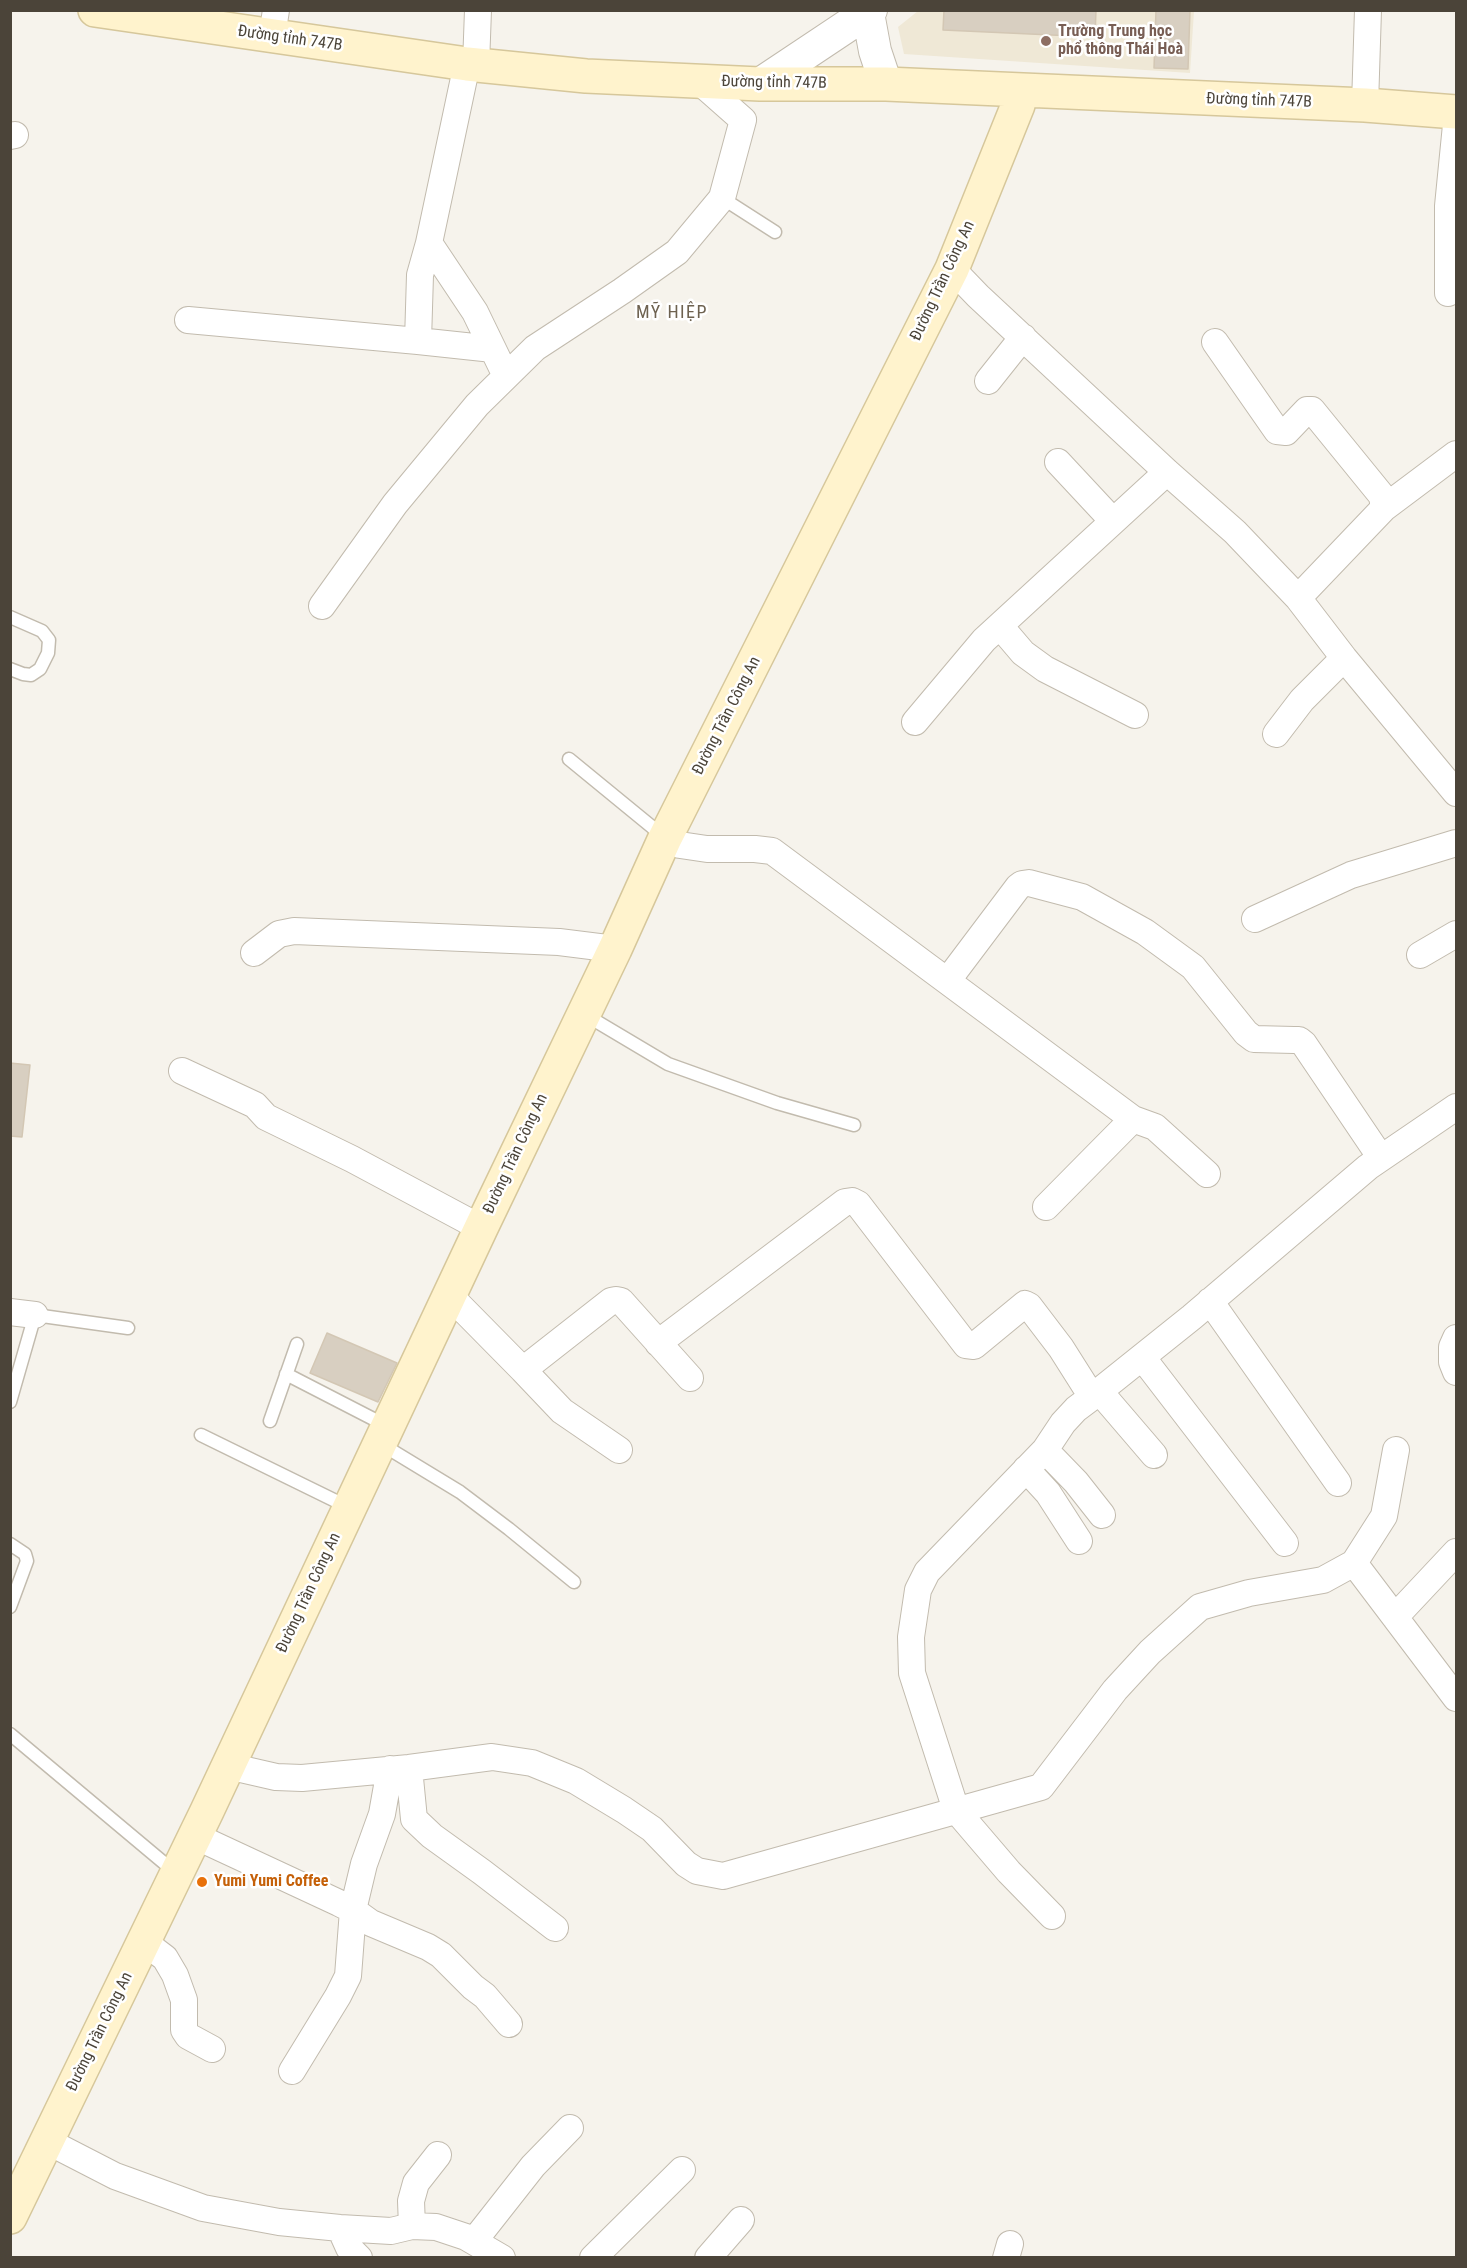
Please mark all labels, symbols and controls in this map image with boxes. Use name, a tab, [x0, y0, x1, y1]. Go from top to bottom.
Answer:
street label: Đường tỉnh 747B	[236, 22, 344, 56]
place label: Trường Trung học phổ thông Thái Hoà	[1058, 22, 1183, 60]
marker: Trường Trung học phổ thông Thái Hoà	[1039, 34, 1053, 48]
street label: Đường tỉnh 747B	[721, 72, 827, 94]
street label: Đường tỉnh 747B	[1206, 90, 1312, 112]
street label: Đường Trần Công An	[907, 218, 979, 344]
district label: MỸ HIỆP	[636, 302, 708, 324]
street label: Đường Trần Công An	[689, 654, 765, 778]
street label: Đường Trần Công An	[480, 1091, 552, 1217]
street label: Đường Trần Công An	[273, 1530, 345, 1656]
place label: Yumi Yumi Coffee	[214, 1872, 328, 1892]
marker: Yumi Yumi Coffee	[195, 1875, 209, 1889]
street label: Đường Trần Công An	[63, 1969, 137, 2095]

